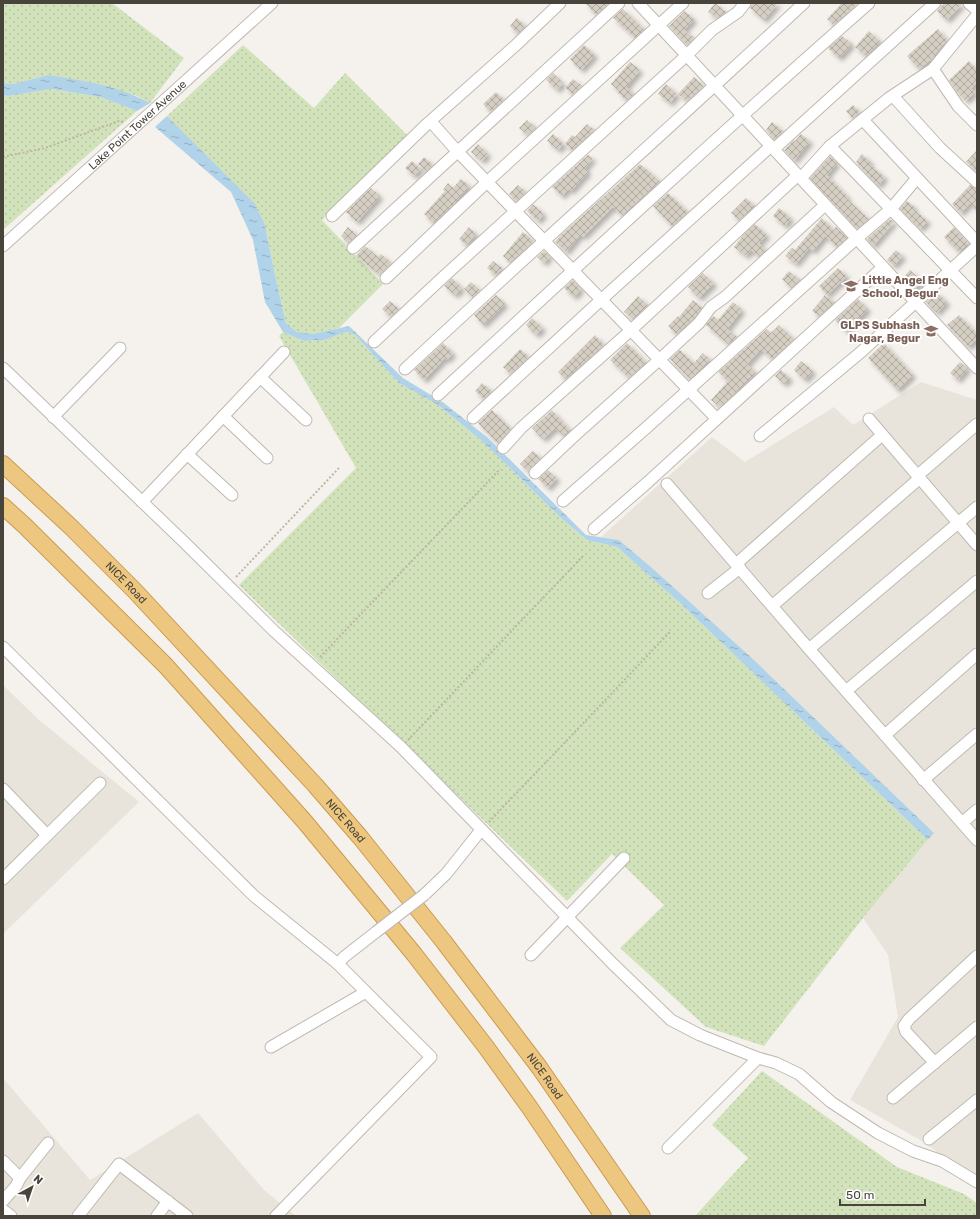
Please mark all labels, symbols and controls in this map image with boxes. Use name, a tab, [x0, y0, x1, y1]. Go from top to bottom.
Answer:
street label: Lake Point Tower Avenue	[86, 77, 189, 172]
place label: Little Angel Eng School, Begur	[862, 274, 949, 300]
school or university icon: Little Angel Eng School, Begur	[843, 278, 859, 294]
place label: GLPS Subhash Nagar, Begur	[840, 319, 920, 345]
school or university icon: GLPS Subhash Nagar, Begur	[923, 323, 939, 339]
street label: NICE Road	[103, 559, 150, 606]
street label: NICE Road	[323, 796, 368, 845]
street label: NICE Road	[524, 1050, 566, 1102]
north arrow	[12, 1167, 52, 1207]
text: N	[31, 1172, 45, 1187]
scale bar	[840, 1181, 925, 1207]
text: 50 m	[846, 1188, 874, 1202]

